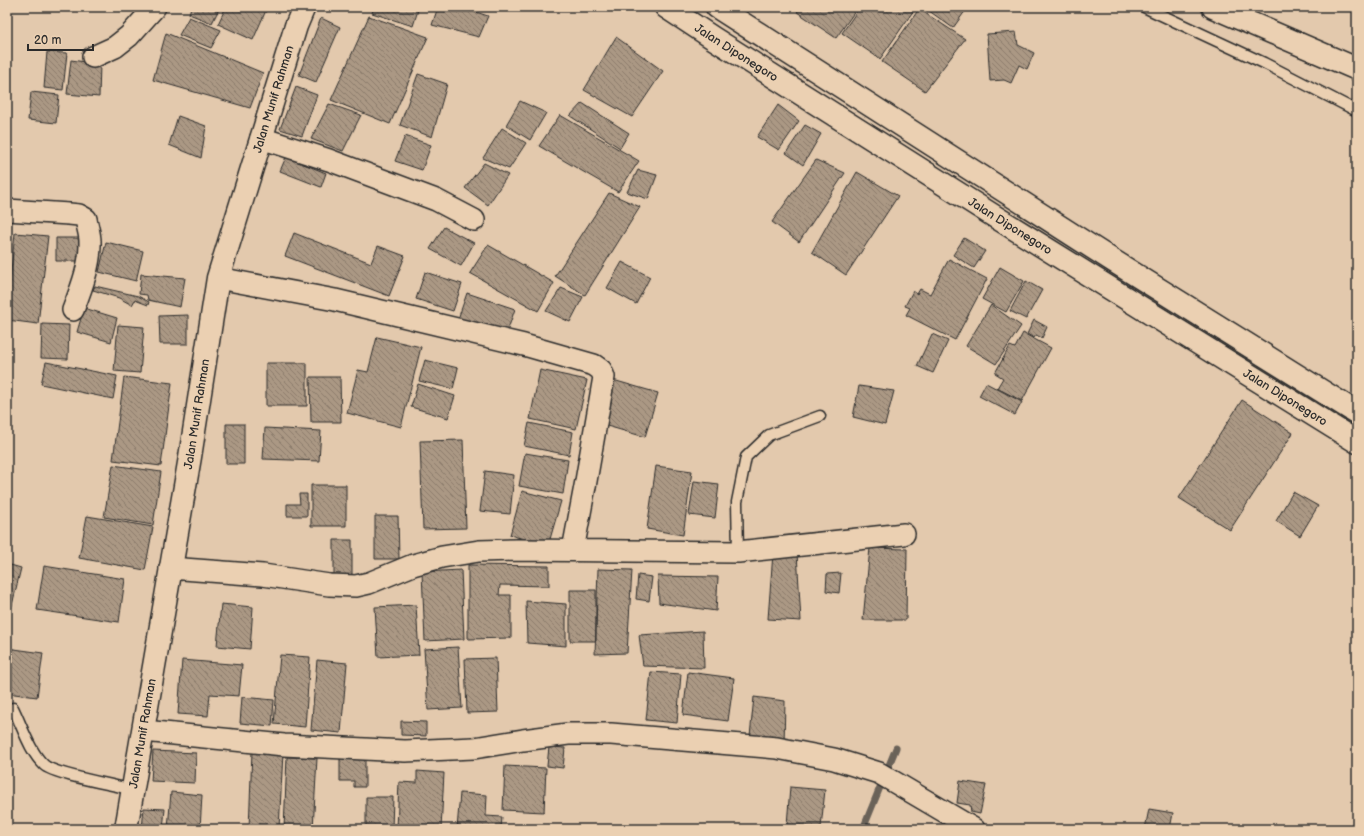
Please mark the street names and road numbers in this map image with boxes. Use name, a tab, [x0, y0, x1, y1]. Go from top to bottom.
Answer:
street label: Jalan Diponegoro	[692, 21, 781, 85]
street label: Jalan Munif Rahman	[250, 43, 297, 154]
street label: Jalan Diponegoro	[965, 194, 1055, 258]
street label: Jalan Munif Rahman	[181, 358, 213, 470]
street label: Jalan Diponegoro	[1240, 366, 1330, 429]
street label: Jalan Munif Rahman	[126, 677, 159, 790]

